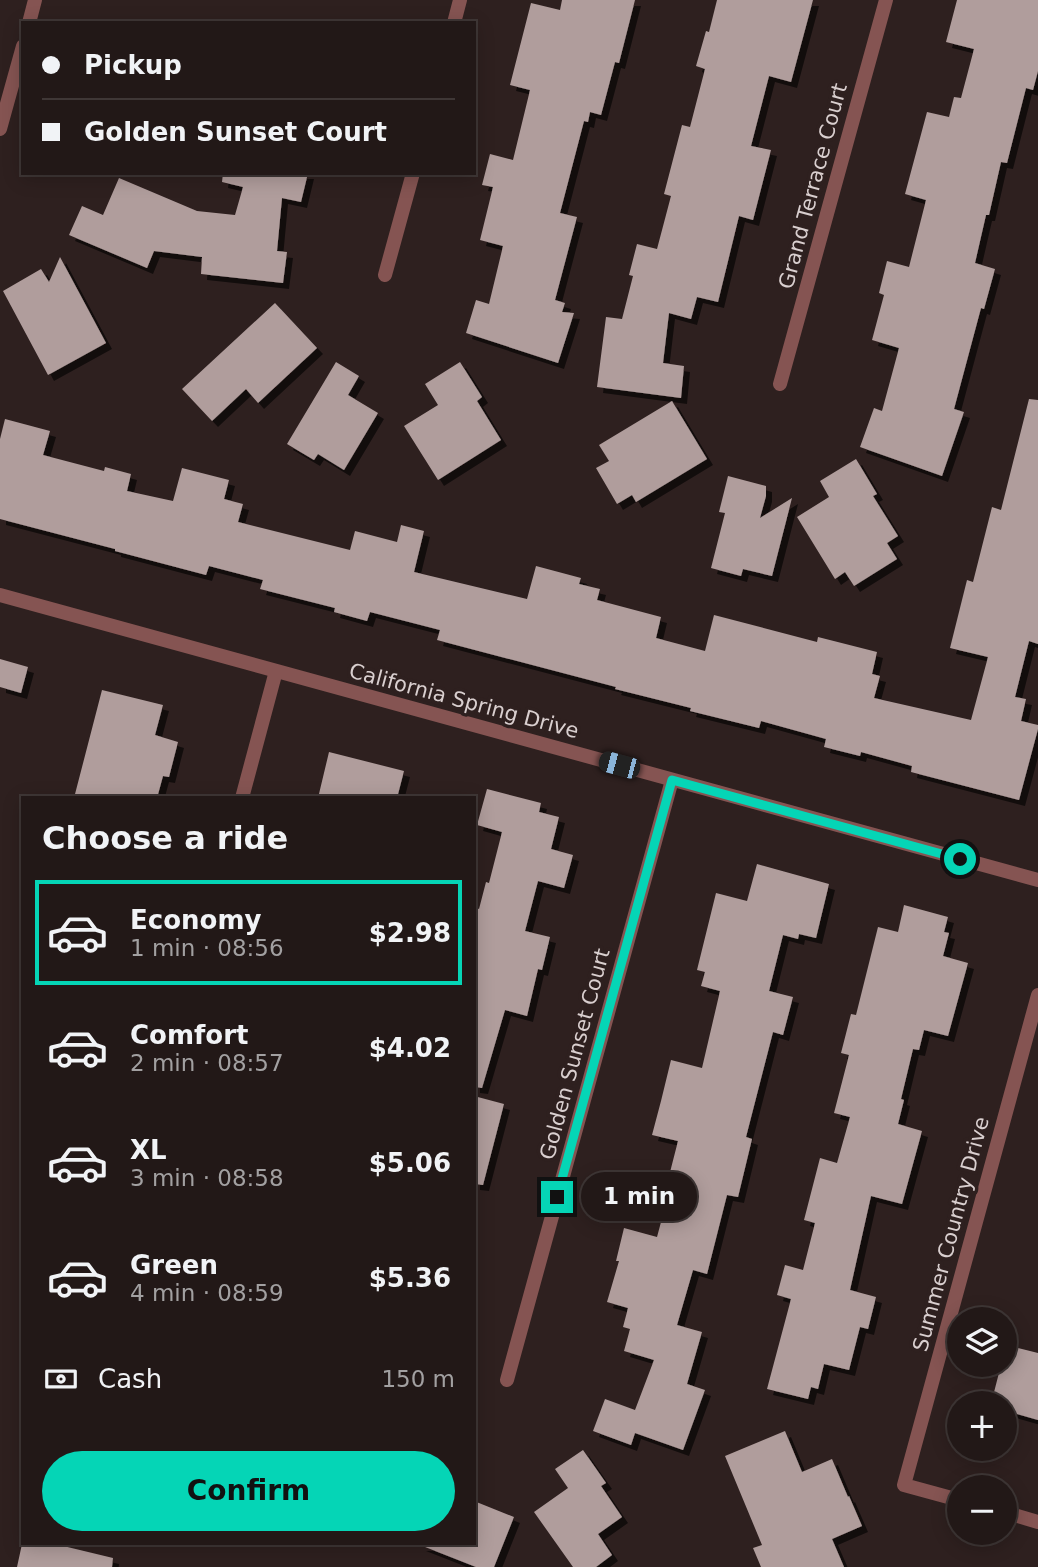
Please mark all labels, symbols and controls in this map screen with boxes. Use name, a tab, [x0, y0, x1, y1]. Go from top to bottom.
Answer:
text: Pickup	[84, 50, 182, 80]
street label: Grand Terrace Court	[774, 81, 852, 291]
text: Golden Sunset Court	[84, 117, 387, 147]
street label: California Spring Drive	[347, 659, 581, 743]
car	[596, 749, 643, 781]
text: Choose a ride	[42, 819, 288, 857]
route start	[944, 843, 976, 875]
icon: car	[46, 901, 109, 964]
text: Economy	[130, 905, 261, 935]
text: $2.98	[369, 918, 451, 948]
text: 1 min · 08:56	[130, 935, 284, 961]
street label: Golden Sunset Court	[535, 946, 615, 1162]
icon: car	[46, 1016, 109, 1079]
text: Comfort	[130, 1020, 248, 1050]
text: $4.02	[369, 1033, 451, 1063]
text: 2 min · 08:57	[130, 1050, 284, 1076]
street label: Summer Country Drive	[908, 1114, 994, 1354]
icon: car	[46, 1131, 109, 1194]
text: XL	[130, 1135, 167, 1165]
text: $5.06	[369, 1148, 451, 1178]
text: 3 min · 08:58	[130, 1165, 284, 1191]
callout: 1 min	[582, 1172, 697, 1222]
route end	[541, 1181, 573, 1213]
text: 1 min	[603, 1183, 675, 1209]
icon: car	[46, 1246, 109, 1309]
text: Green	[130, 1250, 218, 1280]
text: $5.36	[369, 1263, 451, 1293]
text: 4 min · 08:59	[130, 1280, 284, 1306]
map controls	[947, 1307, 1017, 1545]
button: layers	[947, 1307, 1017, 1377]
icon: cash	[42, 1360, 80, 1398]
text: Cash	[98, 1364, 162, 1394]
text: 150 m	[381, 1366, 455, 1392]
button: +	[947, 1391, 1017, 1461]
button: Confirm	[42, 1451, 455, 1531]
button: −	[947, 1475, 1017, 1545]

